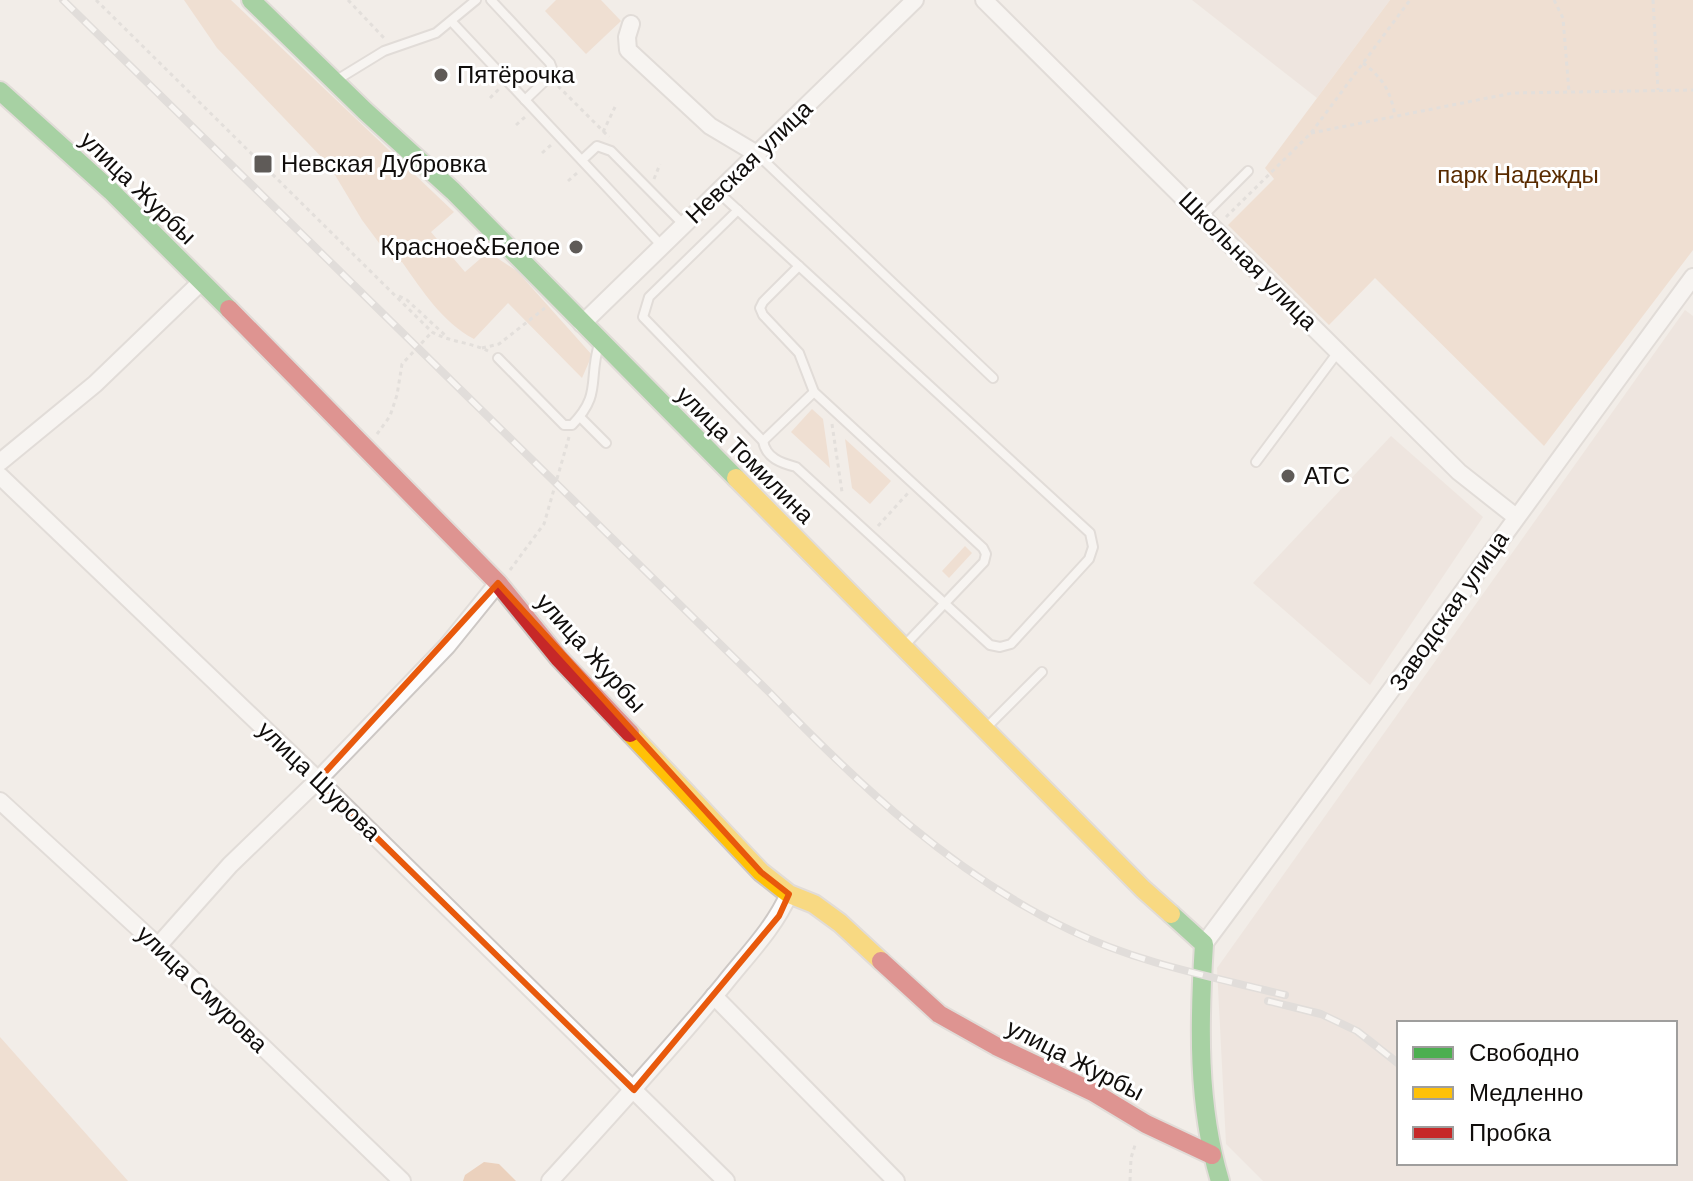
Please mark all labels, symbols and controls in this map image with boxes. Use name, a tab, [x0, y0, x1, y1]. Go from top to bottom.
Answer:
place label: Пятёрочка	[457, 59, 575, 90]
marker: Пятёрочка	[432, 66, 450, 84]
street label: Невская улица	[679, 93, 819, 230]
street label: улица Журбы	[74, 124, 203, 251]
place label: Невская Дубровка	[281, 148, 487, 179]
marker: Невская Дубровка	[252, 153, 274, 175]
park label: парк Надежды	[1437, 159, 1599, 190]
street label: Школьная улица	[1172, 185, 1325, 337]
place label: Красное&Белое	[380, 231, 560, 262]
marker: Красное&Белое	[567, 238, 585, 256]
street label: улица Томилина	[670, 379, 821, 531]
place label: АТС	[1304, 460, 1350, 491]
marker: АТС	[1279, 467, 1297, 485]
street label: Заводская улица	[1382, 524, 1516, 697]
street label: улица Журбы	[530, 586, 653, 719]
street label: улица Щурова	[251, 714, 388, 848]
street label: улица Смурова	[130, 918, 275, 1060]
street label: улица Журбы	[1001, 1012, 1149, 1107]
legend	[1397, 1021, 1677, 1165]
text: Свободно	[1469, 1037, 1579, 1068]
text: Медленно	[1469, 1077, 1583, 1108]
text: Пробка	[1469, 1117, 1552, 1148]

